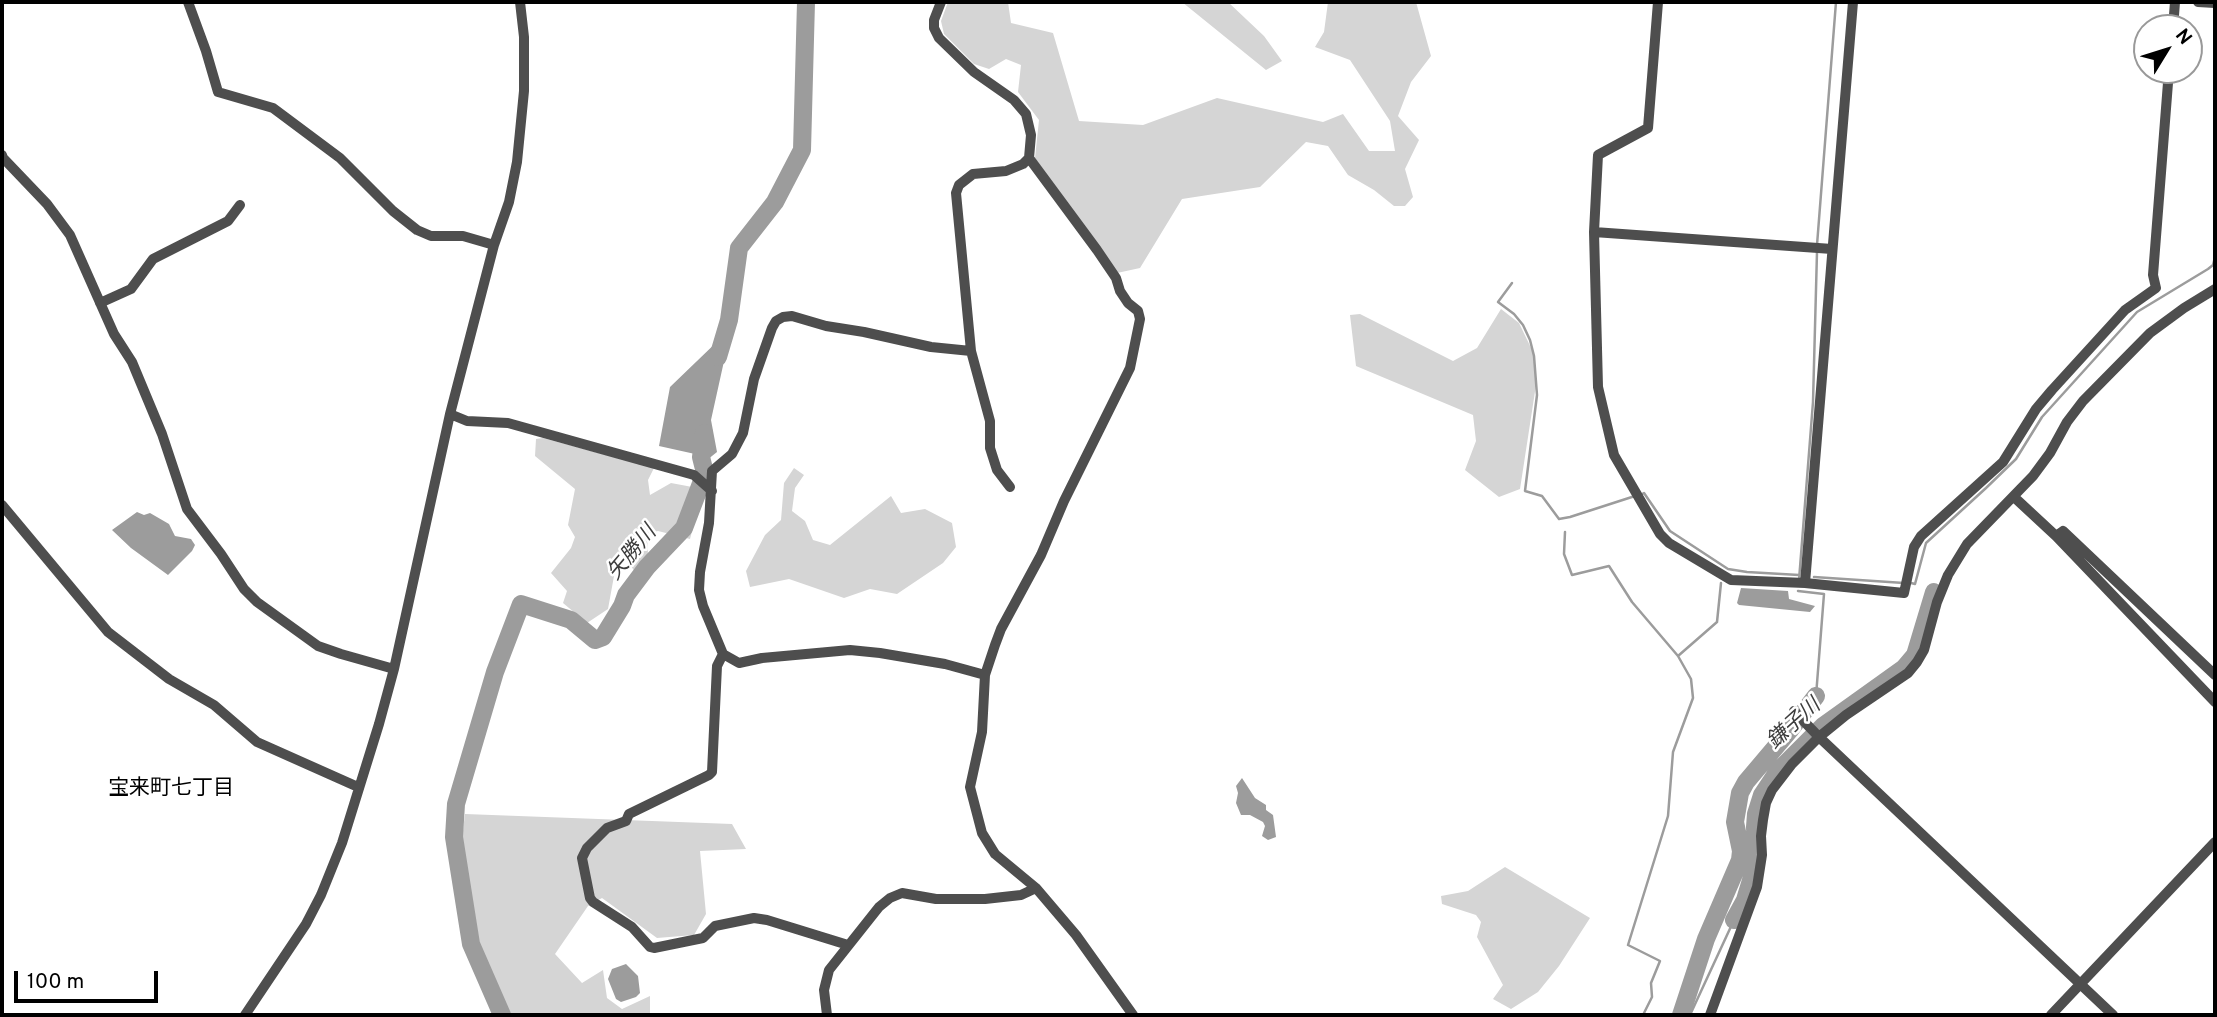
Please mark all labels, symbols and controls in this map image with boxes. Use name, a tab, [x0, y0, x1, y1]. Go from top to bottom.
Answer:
north arrow	[2133, 14, 2203, 84]
text: N	[2169, 25, 2197, 50]
water label: 矢勝川	[603, 522, 663, 586]
water label: 鎌子川	[1763, 695, 1827, 755]
district label: 宝来町七丁目	[108, 777, 234, 803]
scale bar	[18, 958, 161, 1002]
text: 100 m	[27, 969, 84, 996]

